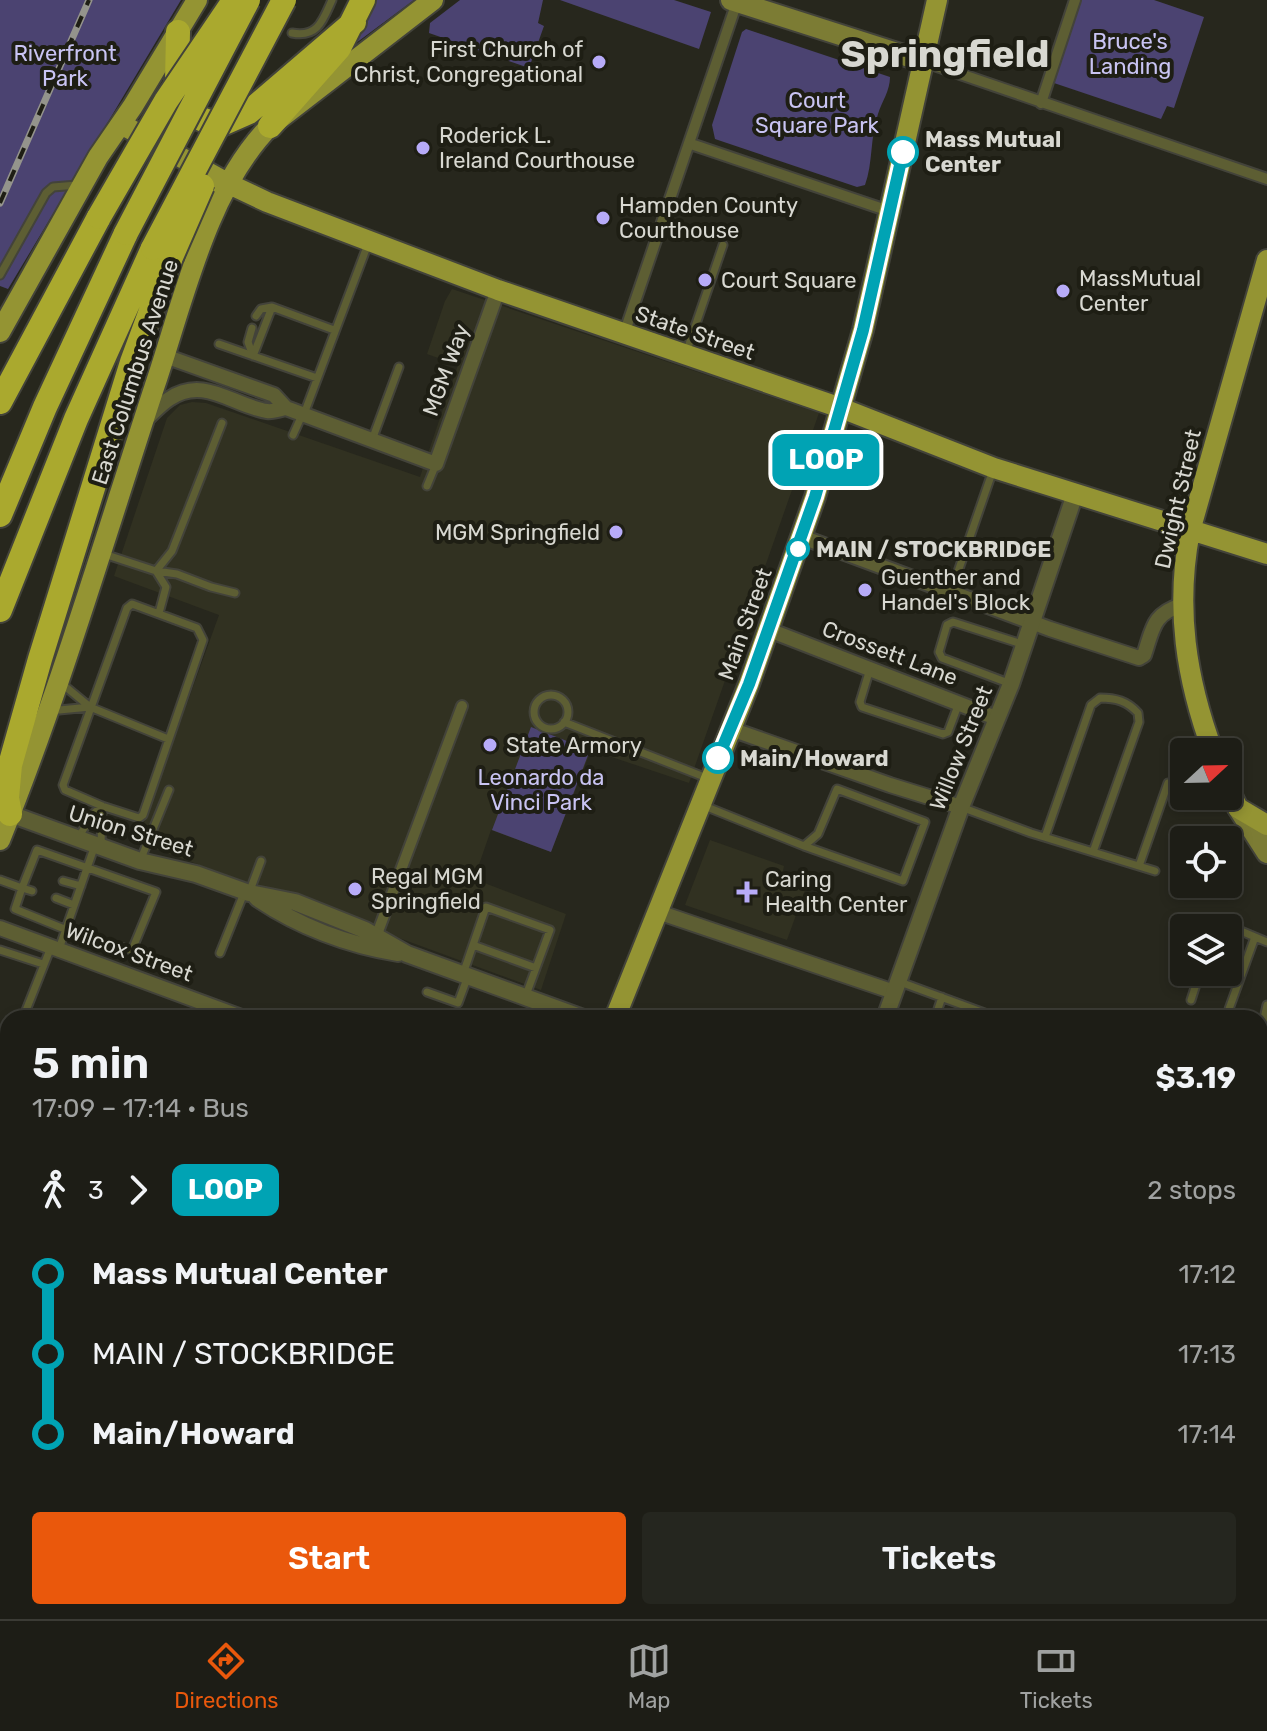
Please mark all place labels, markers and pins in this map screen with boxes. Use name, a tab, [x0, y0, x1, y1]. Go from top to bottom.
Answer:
place label: First Church of Christ, Congregational	[354, 36, 584, 88]
marker: First Church of Christ, Congregational	[590, 53, 608, 71]
place label: Roderick L. Ireland Courthouse	[439, 122, 635, 174]
place label: Mass Mutual Center	[925, 126, 1061, 178]
marker: Mass Mutual Center	[888, 137, 918, 167]
marker: Roderick L. Ireland Courthouse	[414, 139, 432, 157]
place label: Hampden County Courthouse	[619, 192, 798, 244]
marker: Hampden County Courthouse	[594, 209, 612, 227]
place label: MassMutual Center	[1079, 265, 1201, 317]
place label: Court Square	[721, 267, 857, 294]
marker: Court Square	[696, 271, 714, 289]
marker: MassMutual Center	[1054, 282, 1072, 300]
place label: MGM Springfield	[435, 519, 600, 546]
marker: MGM Springfield	[607, 523, 625, 541]
place label: MAIN / STOCKBRIDGE	[816, 536, 1051, 563]
marker: MAIN / STOCKBRIDGE	[787, 538, 809, 560]
place label: Guenther and Handel's Block	[881, 564, 1031, 616]
marker: Guenther and Handel's Block	[856, 581, 874, 599]
place label: State Armory	[506, 732, 642, 759]
marker: State Armory	[481, 736, 499, 754]
marker: Main/Howard	[703, 743, 733, 773]
place label: Main/Howard	[740, 745, 889, 772]
place label: Regal MGM Springfield	[371, 863, 484, 915]
place label: Caring Health Center	[765, 866, 908, 918]
marker: Regal MGM Springfield	[346, 880, 364, 898]
marker: Caring Health Center	[736, 881, 758, 903]

